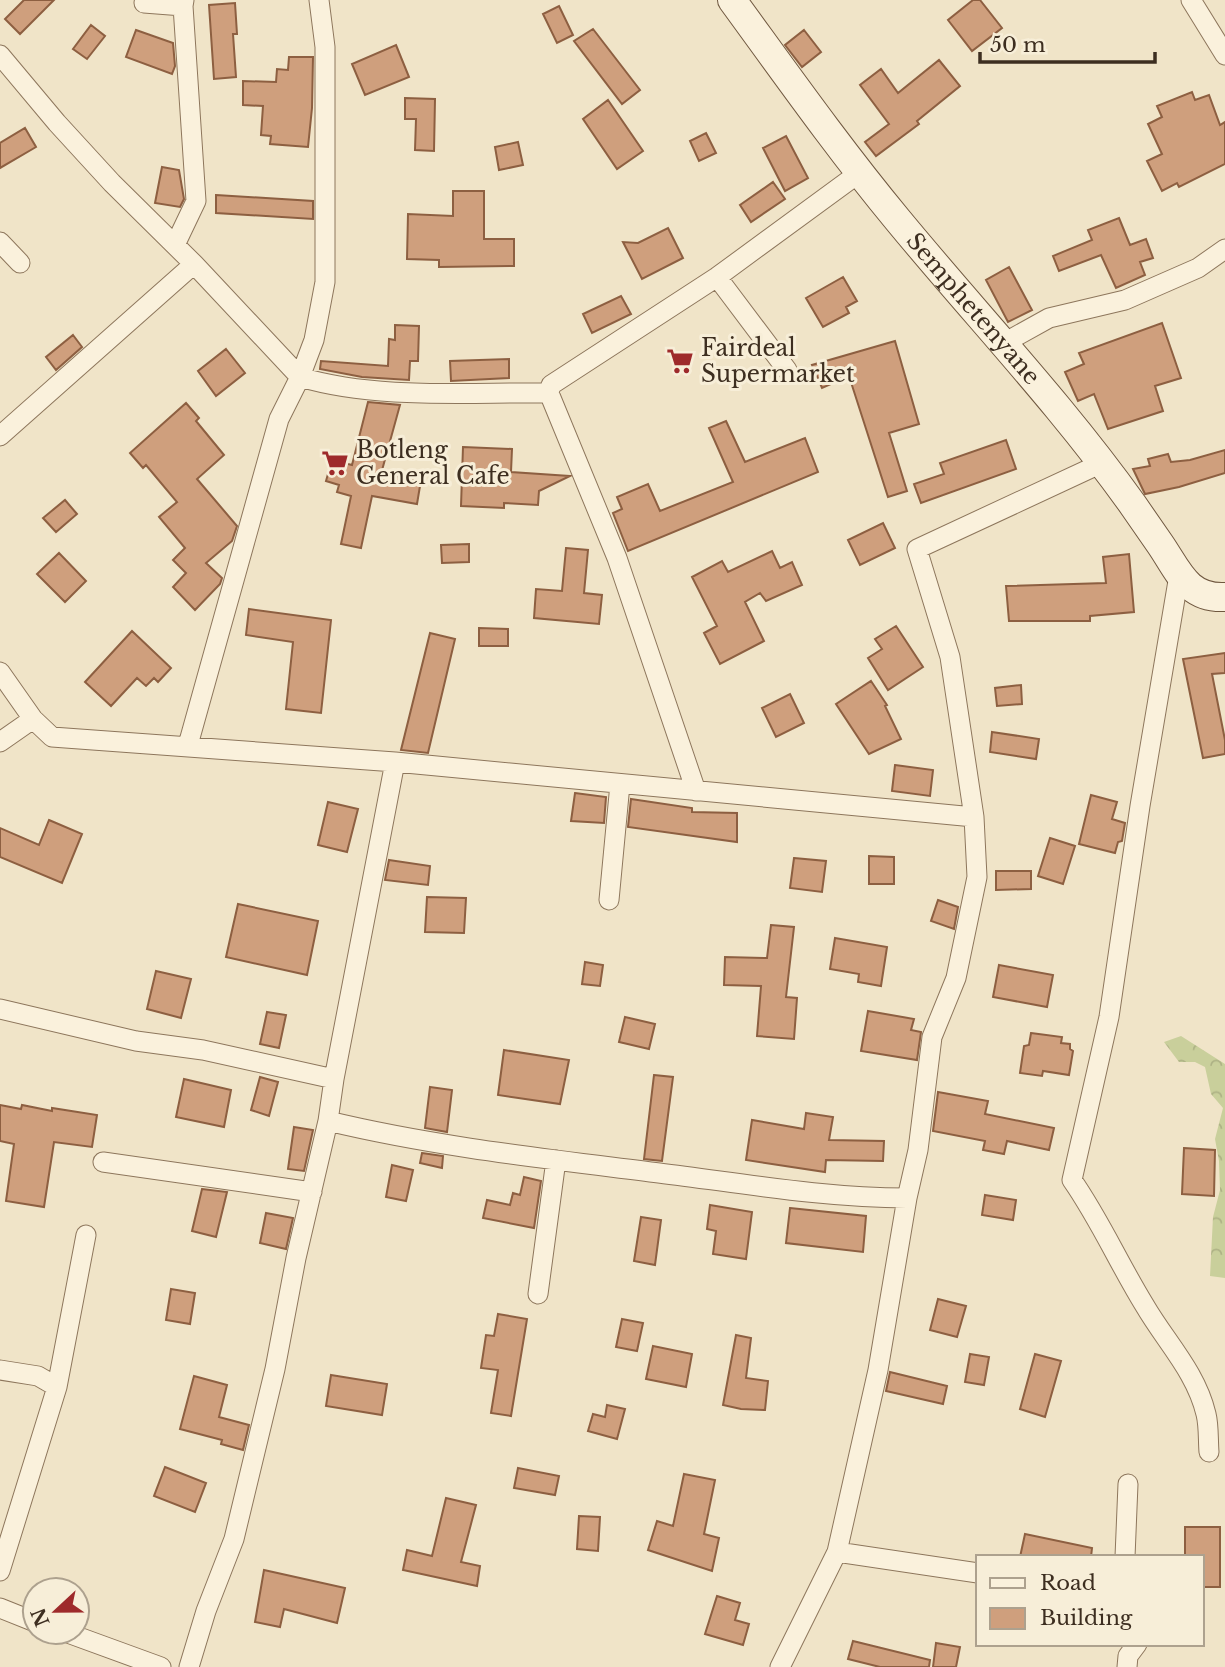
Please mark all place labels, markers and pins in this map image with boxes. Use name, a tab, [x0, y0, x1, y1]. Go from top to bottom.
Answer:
place label: Fairdeal Supermarket	[701, 334, 855, 388]
supermarket icon: Fairdeal Supermarket	[665, 346, 695, 376]
place label: Botleng General Cafe	[356, 436, 510, 490]
supermarket icon: Botleng General Cafe	[320, 448, 350, 478]

